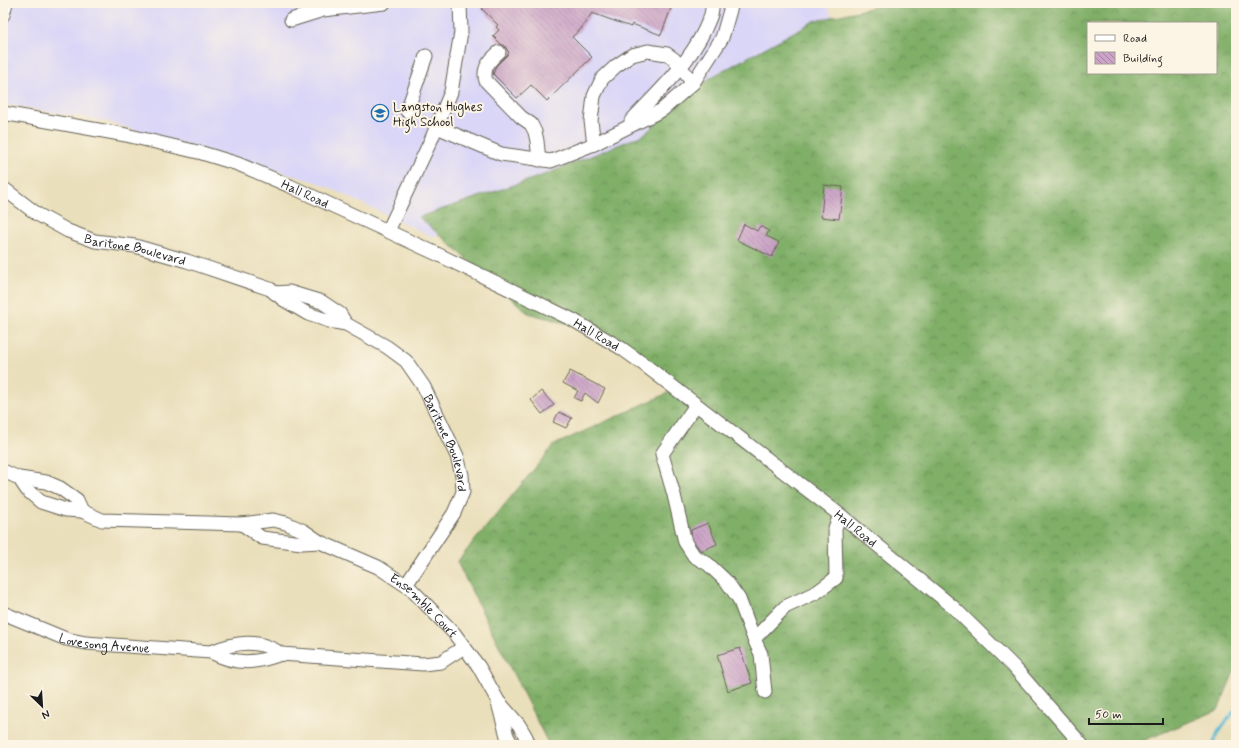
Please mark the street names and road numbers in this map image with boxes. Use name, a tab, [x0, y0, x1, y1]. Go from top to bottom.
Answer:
street label: Hall Road	[278, 176, 331, 213]
street label: Baritone Boulevard	[81, 231, 188, 270]
street label: Hall Road	[570, 315, 622, 355]
street label: Baritone Boulevard	[419, 392, 470, 492]
street label: Hall Road	[830, 507, 880, 552]
street label: Ensemble Court	[386, 570, 461, 641]
street label: Lovesong Avenue	[56, 630, 150, 658]

